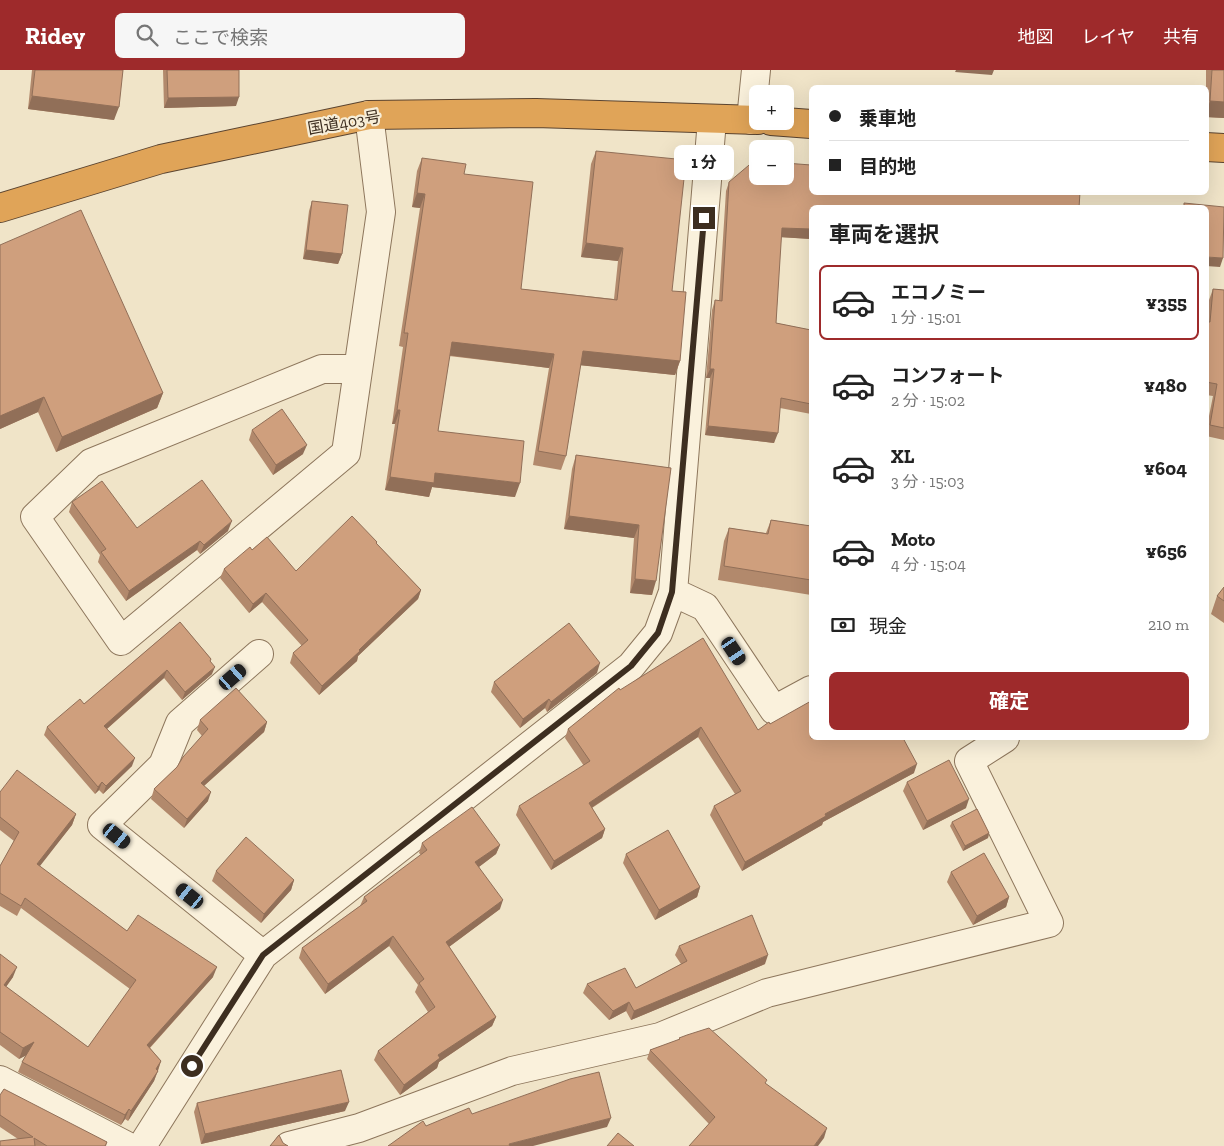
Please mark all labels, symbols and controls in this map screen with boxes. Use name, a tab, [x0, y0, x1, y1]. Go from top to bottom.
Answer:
search box	[115, 13, 465, 58]
text: Ridey	[25, 21, 85, 50]
icon: search	[133, 21, 161, 49]
text: ここで検索	[173, 26, 268, 49]
text: 地図	[1018, 26, 1054, 48]
text: レイヤ	[1082, 26, 1135, 48]
text: 共有	[1163, 26, 1199, 48]
map controls	[749, 85, 794, 185]
button: +	[749, 85, 794, 130]
street label: 国道403号	[306, 107, 382, 138]
text: 乗車地	[859, 107, 916, 130]
button: −	[749, 140, 794, 185]
callout: 1 分	[674, 146, 734, 180]
text: 1 分	[691, 153, 717, 172]
text: 目的地	[859, 155, 916, 178]
route end	[693, 207, 715, 229]
text: 車両を選択	[829, 221, 939, 248]
icon: car	[831, 280, 876, 325]
text: エコノミー	[891, 281, 986, 304]
text: ¥355	[1146, 291, 1187, 314]
text: 1 分 · 15:01	[891, 308, 961, 327]
icon: car	[831, 363, 876, 408]
text: コンフォート	[891, 364, 1004, 387]
text: ¥480	[1144, 374, 1187, 397]
text: 2 分 · 15:02	[891, 391, 965, 410]
text: XL	[891, 445, 914, 468]
icon: car	[831, 446, 876, 491]
text: ¥604	[1144, 457, 1187, 480]
text: 3 分 · 15:03	[891, 472, 964, 491]
text: Moto	[891, 528, 935, 551]
icon: car	[831, 529, 876, 574]
text: ¥656	[1145, 540, 1187, 563]
text: 4 分 · 15:04	[891, 555, 966, 574]
icon: cash	[829, 611, 857, 639]
text: 現金	[869, 615, 907, 638]
text: 210 m	[1148, 615, 1189, 634]
car	[719, 634, 748, 668]
car	[216, 661, 249, 693]
button: 確定	[829, 672, 1189, 730]
car	[100, 821, 133, 851]
car	[173, 881, 206, 911]
route start	[181, 1055, 203, 1077]

